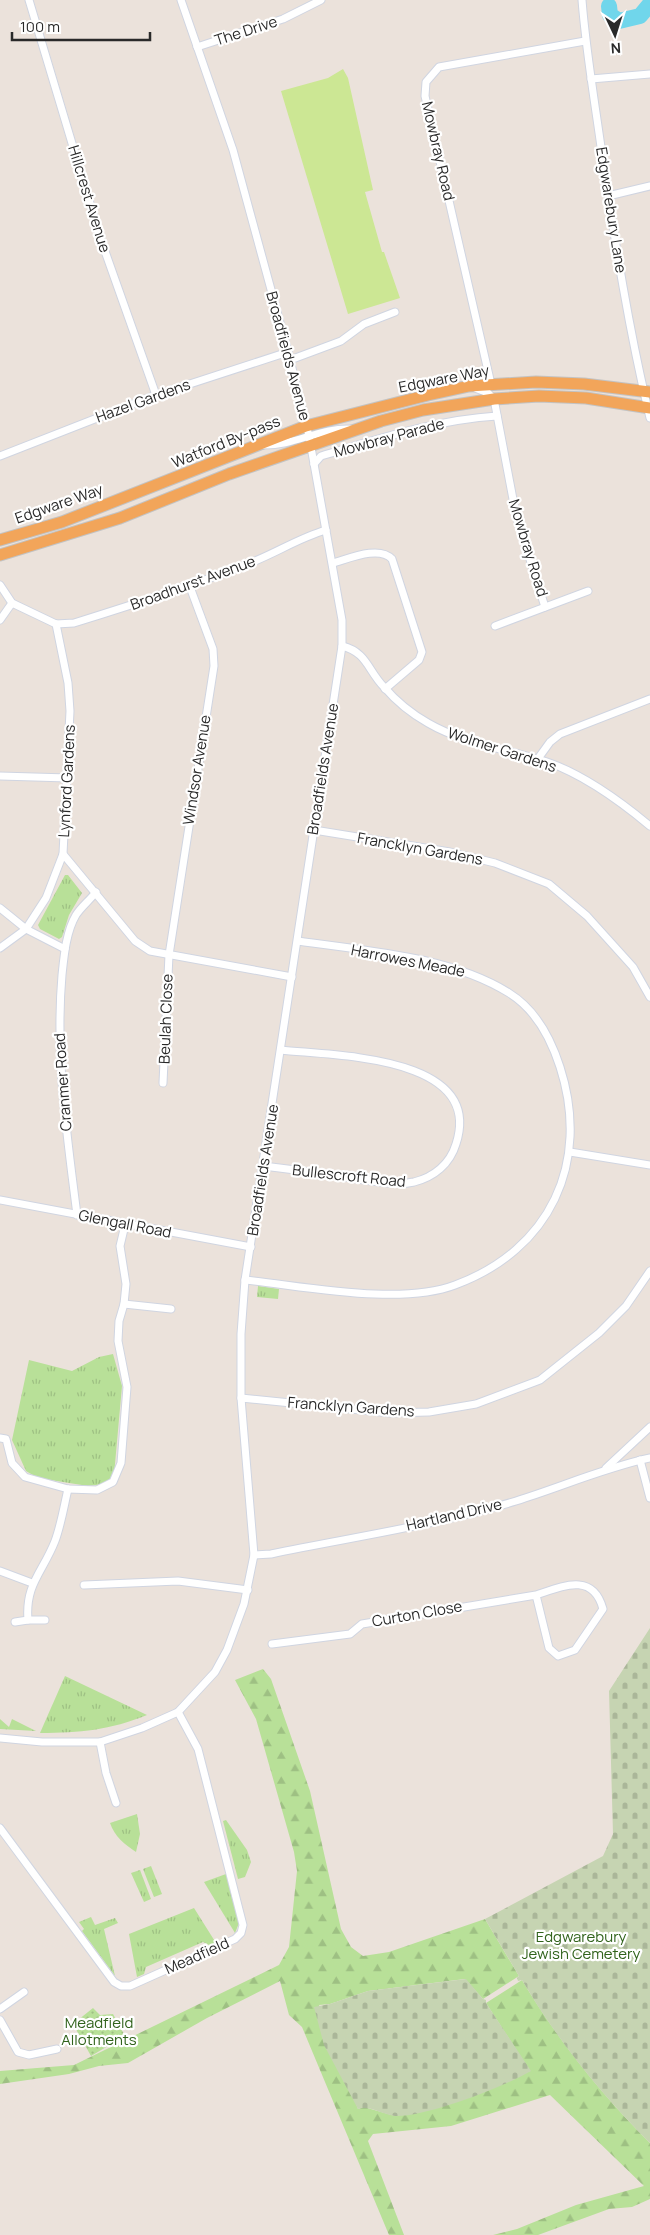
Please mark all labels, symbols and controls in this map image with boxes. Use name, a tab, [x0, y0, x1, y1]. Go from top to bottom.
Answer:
scale bar	[12, 10, 150, 42]
street label: The Drive	[212, 10, 280, 51]
north arrow	[590, 10, 640, 60]
text: 100 m	[20, 16, 60, 37]
text: N	[610, 39, 622, 58]
street label: Mowbray Road	[417, 99, 460, 202]
street label: Hillcrest Avenue	[63, 143, 116, 255]
street label: Edgwarebury Lane	[591, 145, 632, 275]
street label: Broadfields Avenue	[261, 289, 316, 423]
street label: Edgware Way	[397, 359, 491, 398]
street label: Hazel Gardens	[92, 374, 193, 427]
street label: Watford By-pass	[169, 410, 283, 473]
street label: Mowbray Parade	[331, 413, 447, 462]
street label: Edgware Way	[12, 479, 106, 528]
street label: Mowbray Road	[504, 496, 553, 599]
street label: Broadhurst Avenue	[127, 550, 259, 615]
street label: Broadfields Avenue	[302, 701, 343, 836]
street label: Windsor Avenue	[177, 713, 216, 827]
street label: Wolmer Gardens	[445, 722, 560, 777]
street label: Lynford Gardens	[53, 724, 80, 838]
street label: Francklyn Gardens	[356, 827, 485, 870]
street label: Harrowes Meade	[349, 939, 467, 982]
street label: Beulah Close	[153, 973, 178, 1064]
street label: Cranmer Road	[49, 1032, 76, 1132]
street label: Broadfields Avenue	[242, 1102, 283, 1237]
street label: Bullescroft Road	[291, 1159, 407, 1192]
street label: Glengall Road	[77, 1204, 173, 1243]
street label: Francklyn Gardens	[287, 1392, 415, 1421]
street label: Hartland Drive	[404, 1493, 504, 1536]
street label: Curton Close	[370, 1595, 464, 1632]
park label: Edgwarebury Jewish Cemetery	[522, 1926, 640, 1964]
street label: Meadfield	[161, 1932, 232, 1979]
park label: Meadfield Allotments	[61, 2012, 137, 2050]

